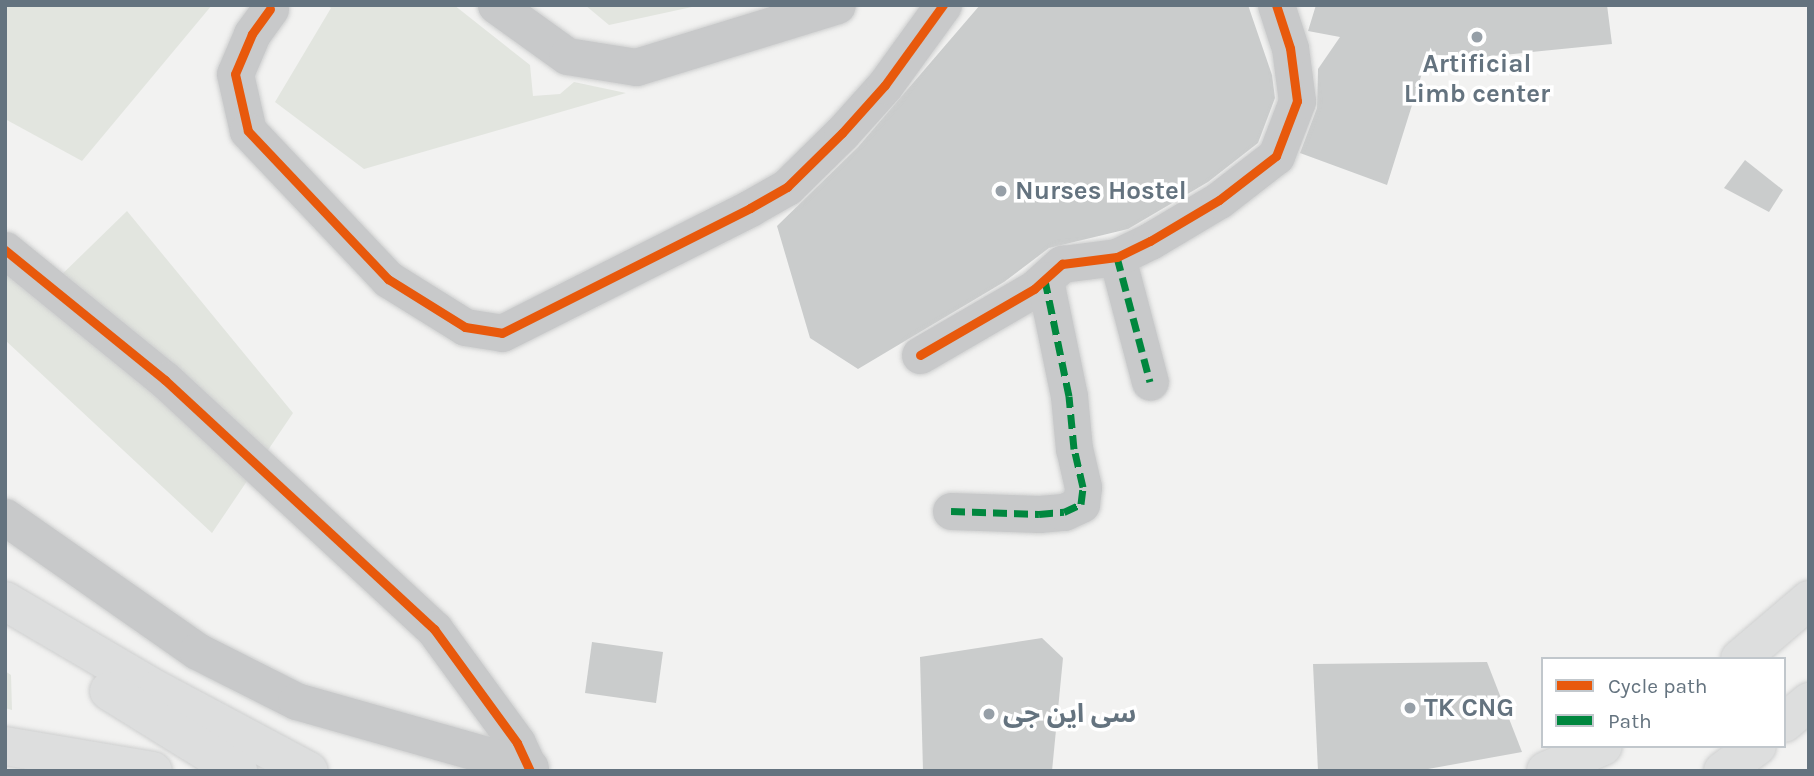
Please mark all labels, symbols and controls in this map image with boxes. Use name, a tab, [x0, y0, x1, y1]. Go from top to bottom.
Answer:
marker: Artificial Limb center	[1469, 29, 1485, 45]
place label: Artificial Limb center	[1404, 48, 1550, 110]
place label: Nurses Hostel	[1015, 175, 1187, 207]
marker: Nurses Hostel	[993, 183, 1009, 199]
legend	[1541, 657, 1786, 748]
text: Cycle path	[1608, 674, 1708, 698]
place label: TK CNG	[1424, 692, 1514, 724]
place label: سی این جی	[1003, 698, 1136, 730]
marker: TK CNG	[1402, 700, 1418, 716]
marker: سی این جی	[981, 706, 997, 722]
text: Path	[1608, 709, 1652, 733]

